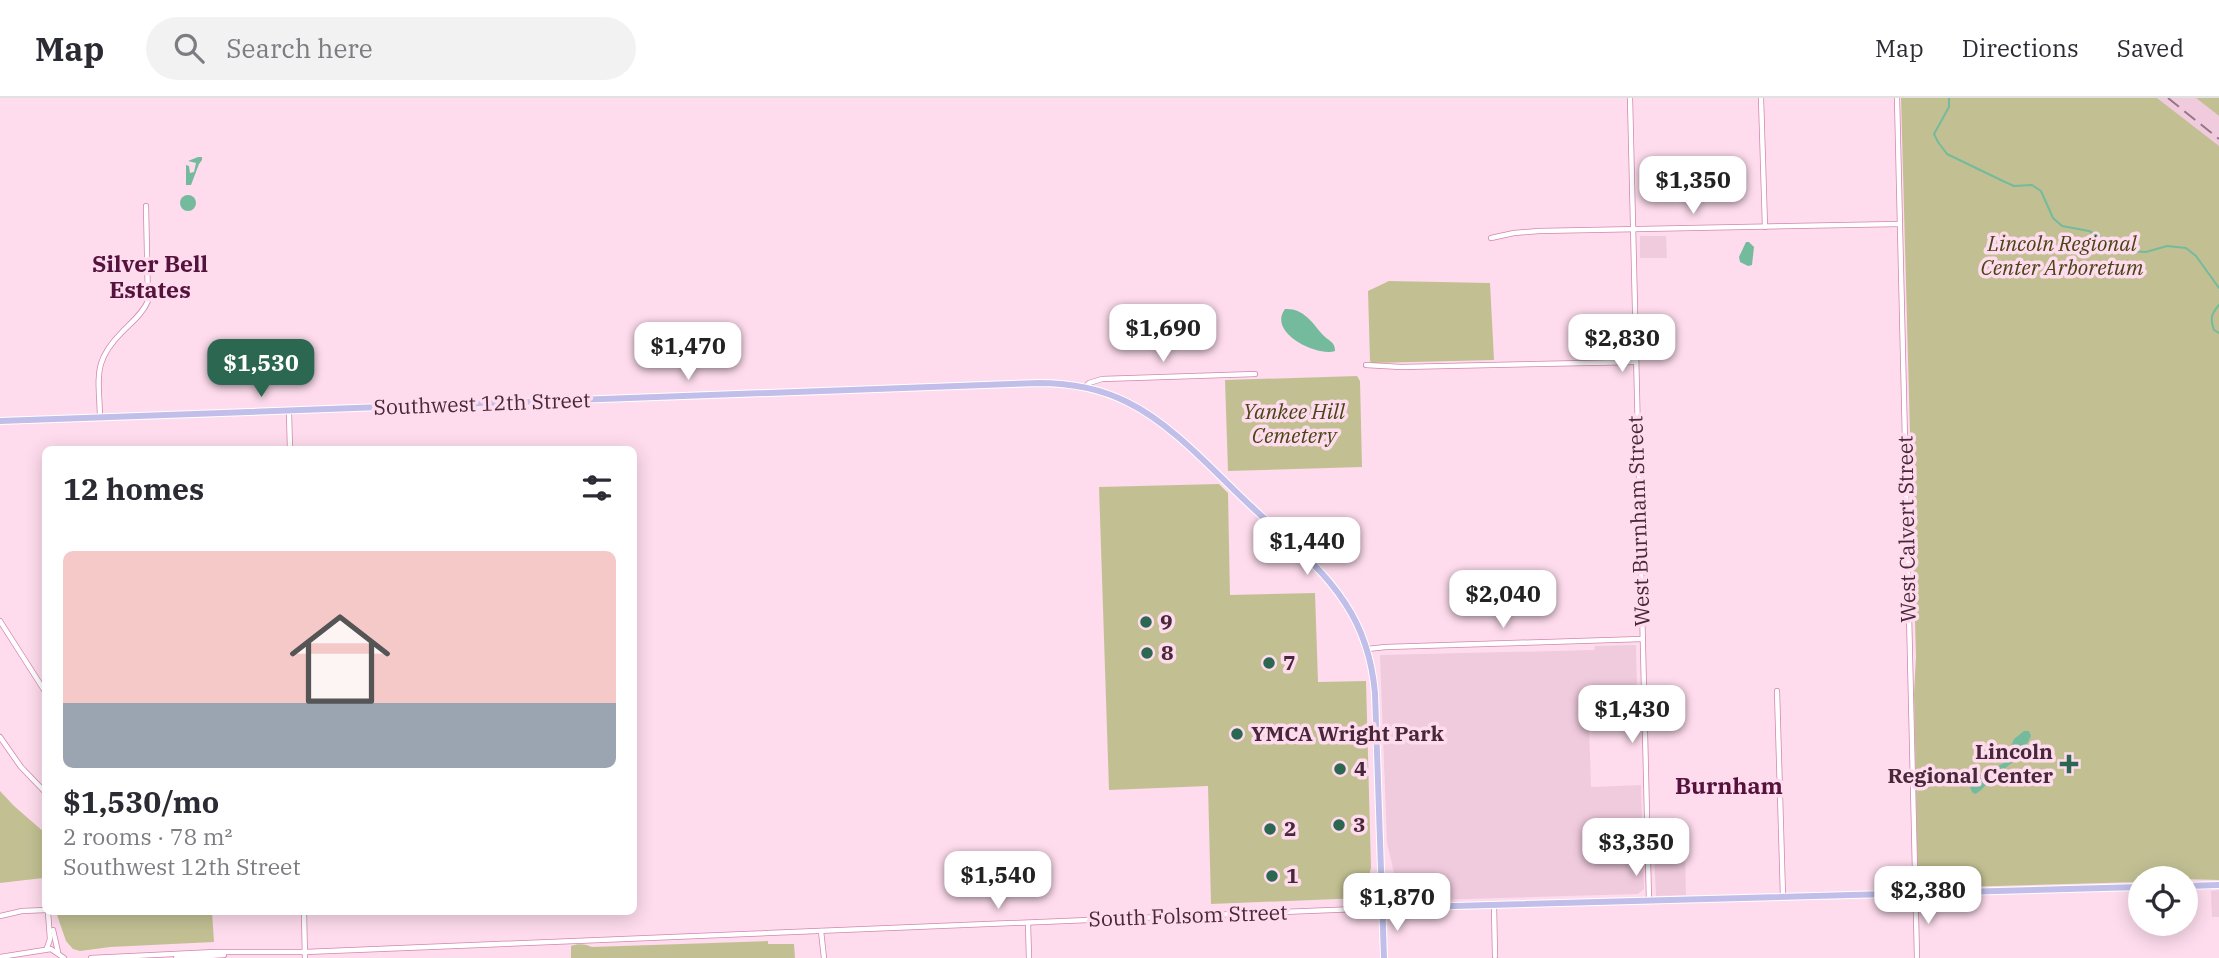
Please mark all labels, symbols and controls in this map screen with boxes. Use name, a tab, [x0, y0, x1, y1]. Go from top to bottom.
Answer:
search box	[146, 17, 636, 80]
text: Map	[35, 27, 104, 70]
icon: search	[170, 29, 208, 67]
text: Search here	[226, 31, 373, 65]
text: Map	[1875, 32, 1924, 64]
text: Directions	[1962, 32, 2079, 64]
text: Saved	[2117, 32, 2184, 64]
pin: $1,350	[1636, 156, 1750, 216]
text: $1,350	[1655, 164, 1731, 194]
park label: Lincoln Regional Center Arboretum	[1981, 229, 2144, 281]
district label: Silver Bell Estates	[92, 248, 208, 304]
pin: $1,690	[1106, 304, 1220, 364]
text: $1,690	[1125, 312, 1201, 342]
pin: $2,830	[1565, 314, 1679, 374]
pin: $1,470	[631, 322, 745, 382]
text: $2,830	[1584, 322, 1660, 352]
text: $1,470	[650, 330, 726, 360]
pin: $1,530	[204, 340, 318, 399]
text: $1,530	[223, 347, 299, 377]
street label: Southwest 12th Street	[373, 385, 591, 421]
park label: Yankee Hill Cemetery	[1243, 397, 1346, 449]
street label: West Burnham Street	[1620, 415, 1656, 627]
street label: West Calvert Street	[1890, 435, 1922, 623]
text: 12 homes	[63, 469, 204, 508]
icon: filters	[578, 469, 616, 507]
pin: $1,440	[1250, 518, 1364, 577]
text: $1,440	[1269, 525, 1345, 555]
pin: $2,040	[1446, 570, 1560, 630]
text: $2,040	[1465, 578, 1541, 608]
icon: home	[277, 596, 403, 722]
place label: 9	[1160, 607, 1173, 635]
marker: 9	[1138, 614, 1154, 630]
place label: 8	[1161, 638, 1174, 666]
marker: 8	[1139, 645, 1155, 661]
place label: 7	[1283, 648, 1296, 676]
marker: 7	[1261, 655, 1277, 671]
pin: $1,430	[1575, 686, 1689, 745]
text: $1,430	[1594, 693, 1670, 723]
place label: YMCA Wright Park	[1251, 719, 1444, 747]
marker: YMCA Wright Park	[1229, 726, 1245, 742]
place label: Lincoln Regional Center	[1888, 737, 2054, 789]
place label: 4	[1354, 754, 1367, 782]
marker: Lincoln Regional Center	[2059, 754, 2079, 774]
marker: 4	[1332, 761, 1348, 777]
district label: Burnham	[1675, 770, 1783, 800]
text: $1,530/mo	[63, 782, 219, 821]
place label: 3	[1353, 810, 1366, 838]
place label: 2	[1284, 814, 1297, 842]
marker: 3	[1331, 817, 1347, 833]
pin: $3,350	[1579, 818, 1693, 878]
text: 2 rooms · 78 m²	[63, 821, 233, 851]
marker: 2	[1262, 821, 1278, 837]
text: $3,350	[1598, 826, 1674, 856]
text: Southwest 12th Street	[63, 851, 301, 881]
pin: $1,540	[941, 852, 1055, 911]
text: $1,540	[960, 859, 1036, 889]
place label: 1	[1286, 861, 1299, 889]
pin: $2,380	[1871, 866, 1985, 926]
map controls	[2128, 866, 2198, 936]
button: locate	[2128, 866, 2198, 936]
marker: 1	[1264, 868, 1280, 884]
pin: $1,870	[1340, 874, 1454, 933]
text: $2,380	[1890, 874, 1966, 904]
text: $1,870	[1359, 881, 1435, 911]
street label: South Folsom Street	[1088, 898, 1288, 932]

